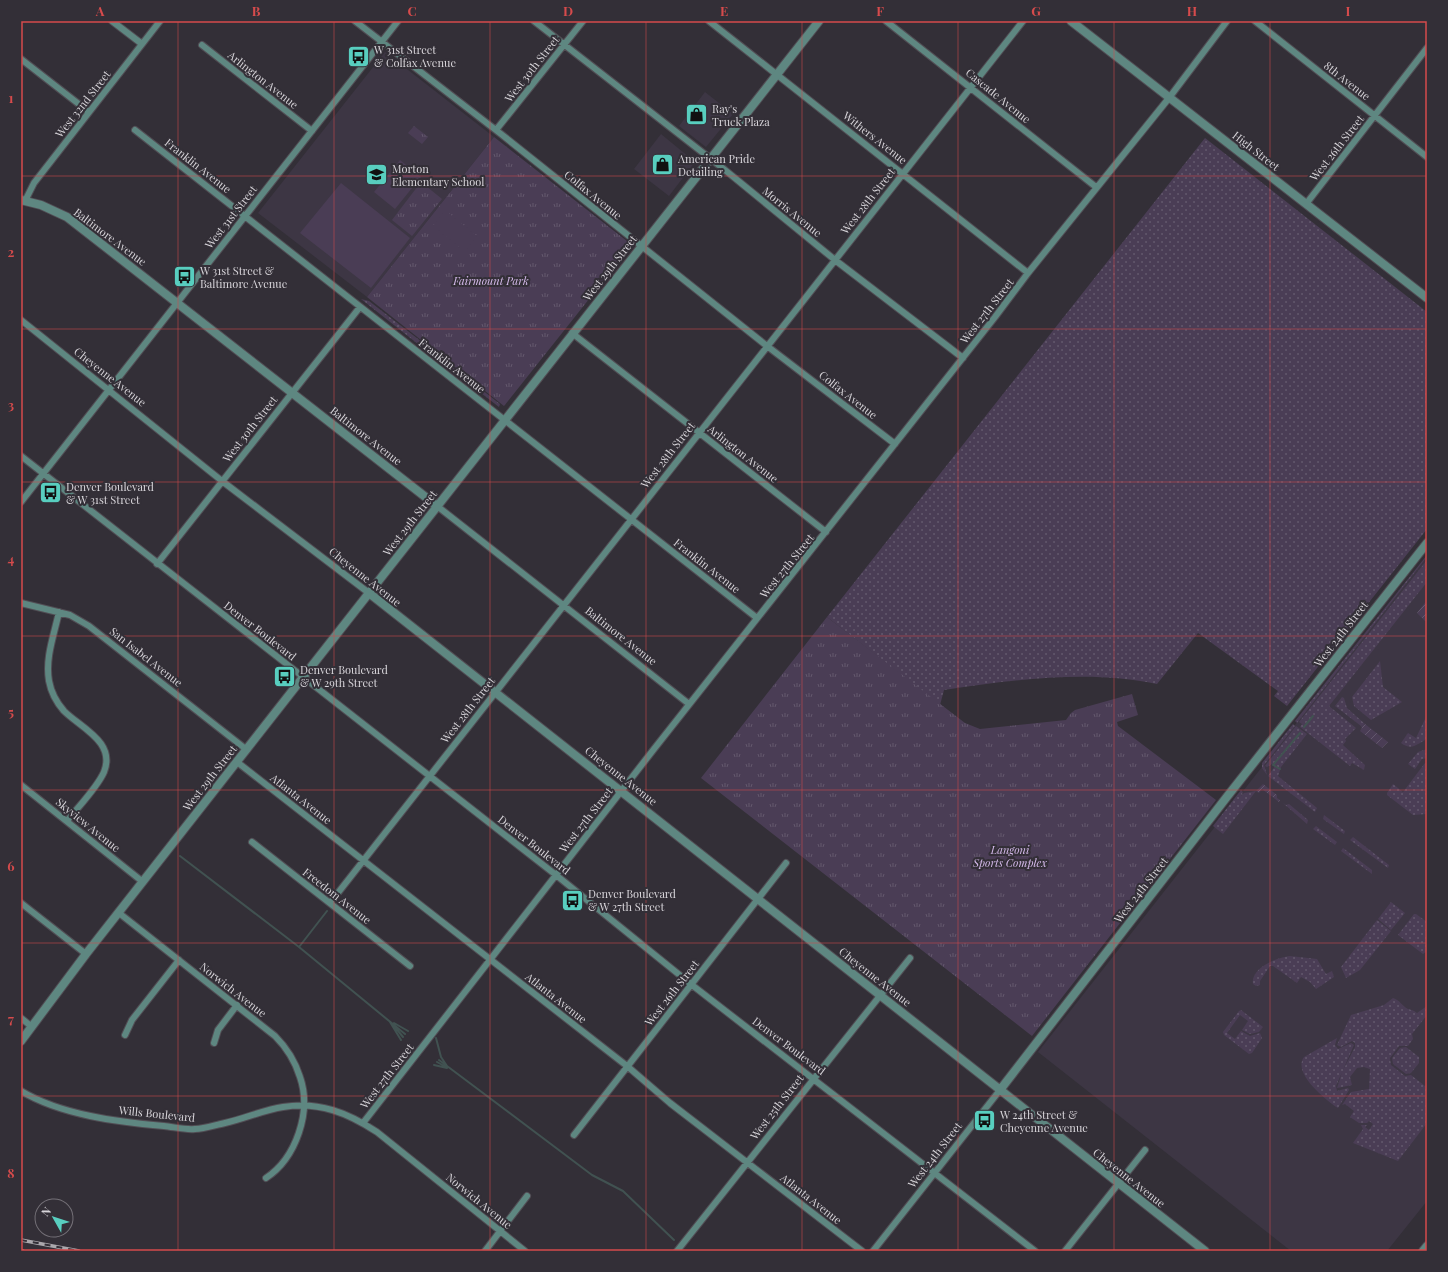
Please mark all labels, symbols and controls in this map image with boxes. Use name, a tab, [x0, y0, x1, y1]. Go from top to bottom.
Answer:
text: A	[95, 2, 105, 19]
text: B	[252, 2, 261, 19]
text: C	[407, 2, 417, 19]
text: D	[563, 2, 573, 19]
text: E	[720, 2, 728, 19]
text: F	[876, 2, 884, 19]
text: G	[1031, 2, 1041, 19]
text: H	[1187, 2, 1197, 19]
text: I	[1346, 2, 1351, 19]
street label: West 30th Street	[500, 32, 562, 106]
place label: W 31st Street & Colfax Avenue	[373, 42, 456, 70]
bus stop icon: W 31st Street & Colfax Avenue	[346, 43, 372, 69]
street label: Arlington Avenue	[224, 47, 302, 112]
street label: 8th Avenue	[1321, 58, 1374, 104]
street label: Cascade Avenue	[963, 65, 1034, 127]
street label: West 32nd Street	[51, 67, 114, 141]
text: 1	[9, 89, 14, 106]
place label: Ray's Truck Plaza	[712, 101, 770, 129]
shop icon: Ray's Truck Plaza	[684, 102, 710, 128]
street label: Withers Avenue	[839, 107, 911, 168]
street label: West 26th Street	[1306, 112, 1367, 185]
street label: High Street	[1230, 127, 1283, 174]
street label: Franklin Avenue	[162, 135, 235, 197]
place label: American Pride Detailing	[677, 151, 755, 179]
shop icon: American Pride Detailing	[649, 152, 675, 178]
place label: Morton Elementary School	[392, 161, 484, 189]
school or university icon: Morton Elementary School	[363, 162, 389, 188]
street label: West 28th Street	[837, 165, 898, 238]
street label: Colfax Avenue	[561, 167, 626, 223]
street label: West 31st Street	[201, 182, 260, 252]
street label: Morris Avenue	[760, 183, 825, 240]
street label: Baltimore Avenue	[71, 204, 150, 269]
street label: West 29th Street	[579, 232, 640, 304]
text: 2	[8, 243, 15, 260]
place label: W 31st Street & Baltimore Avenue	[199, 263, 288, 291]
bus stop icon: W 31st Street & Baltimore Avenue	[172, 264, 198, 290]
park label: Fairmount Park	[452, 273, 529, 288]
street label: West 27th Street	[956, 275, 1017, 347]
street label: Franklin Avenue	[416, 335, 489, 397]
street label: Cheyenne Avenue	[71, 344, 150, 410]
street label: Colfax Avenue	[816, 367, 881, 422]
street label: West 30th Street	[218, 392, 280, 466]
text: 3	[8, 396, 14, 413]
street label: Baltimore Avenue	[327, 403, 406, 469]
street label: West 28th Street	[637, 419, 698, 492]
street label: Arlington Avenue	[704, 421, 782, 486]
place label: Denver Boulevard & W 31st Street	[66, 479, 155, 507]
bus stop icon: Denver Boulevard & W 31st Street	[38, 480, 64, 506]
street label: West 29th Street	[379, 487, 440, 559]
street label: West 27th Street	[755, 530, 817, 602]
street label: Franklin Avenue	[671, 535, 744, 597]
street label: Cheyenne Avenue	[326, 544, 405, 610]
text: 4	[8, 550, 15, 567]
street label: Denver Boulevard	[221, 598, 300, 664]
street label: West 24th Street	[1310, 598, 1371, 670]
street label: Baltimore Avenue	[582, 603, 661, 669]
street label: San Isabel Avenue	[107, 623, 186, 690]
place label: Denver Boulevard & W 29th Street	[300, 662, 389, 690]
bus stop icon: Denver Boulevard & W 29th Street	[272, 663, 298, 689]
street label: West 28th Street	[437, 674, 498, 747]
text: 5	[8, 703, 14, 720]
street label: West 29th Street	[179, 742, 240, 814]
street label: Cheyenne Avenue	[582, 743, 661, 809]
street label: Atlanta Avenue	[267, 769, 335, 828]
street label: West 27th Street	[555, 784, 616, 856]
street label: Skyview Avenue	[53, 794, 124, 855]
street label: Denver Boulevard	[495, 812, 574, 878]
park label: Langoni Sports Complex	[972, 842, 1047, 870]
street label: West 24th Street	[1110, 854, 1171, 926]
text: 6	[7, 857, 15, 874]
street label: Freedom Avenue	[300, 864, 375, 927]
place label: Denver Boulevard & W 27th Street	[588, 886, 677, 914]
bus stop icon: Denver Boulevard & W 27th Street	[560, 887, 586, 913]
street label: Cheyenne Avenue	[836, 944, 915, 1010]
street label: West 26th Street	[641, 957, 702, 1030]
street label: Norwich Avenue	[197, 959, 270, 1021]
street label: Atlanta Avenue	[522, 968, 590, 1027]
text: 7	[8, 1010, 14, 1027]
street label: Denver Boulevard	[750, 1013, 829, 1078]
street label: West 27th Street	[356, 1040, 417, 1112]
street label: West 25th Street	[746, 1071, 807, 1143]
street label: Wills Boulevard	[117, 1102, 196, 1125]
place label: W 24th Street & Cheyenne Avenue	[999, 1107, 1088, 1135]
bus stop icon: W 24th Street & Cheyenne Avenue	[972, 1108, 998, 1134]
street label: West 24th Street	[904, 1119, 965, 1191]
street label: Cheyenne Avenue	[1090, 1145, 1169, 1211]
text: 8	[7, 1164, 15, 1181]
street label: Norwich Avenue	[443, 1169, 516, 1232]
street label: Atlanta Avenue	[777, 1169, 845, 1228]
north arrow	[34, 1198, 74, 1238]
text: N	[38, 1204, 54, 1219]

